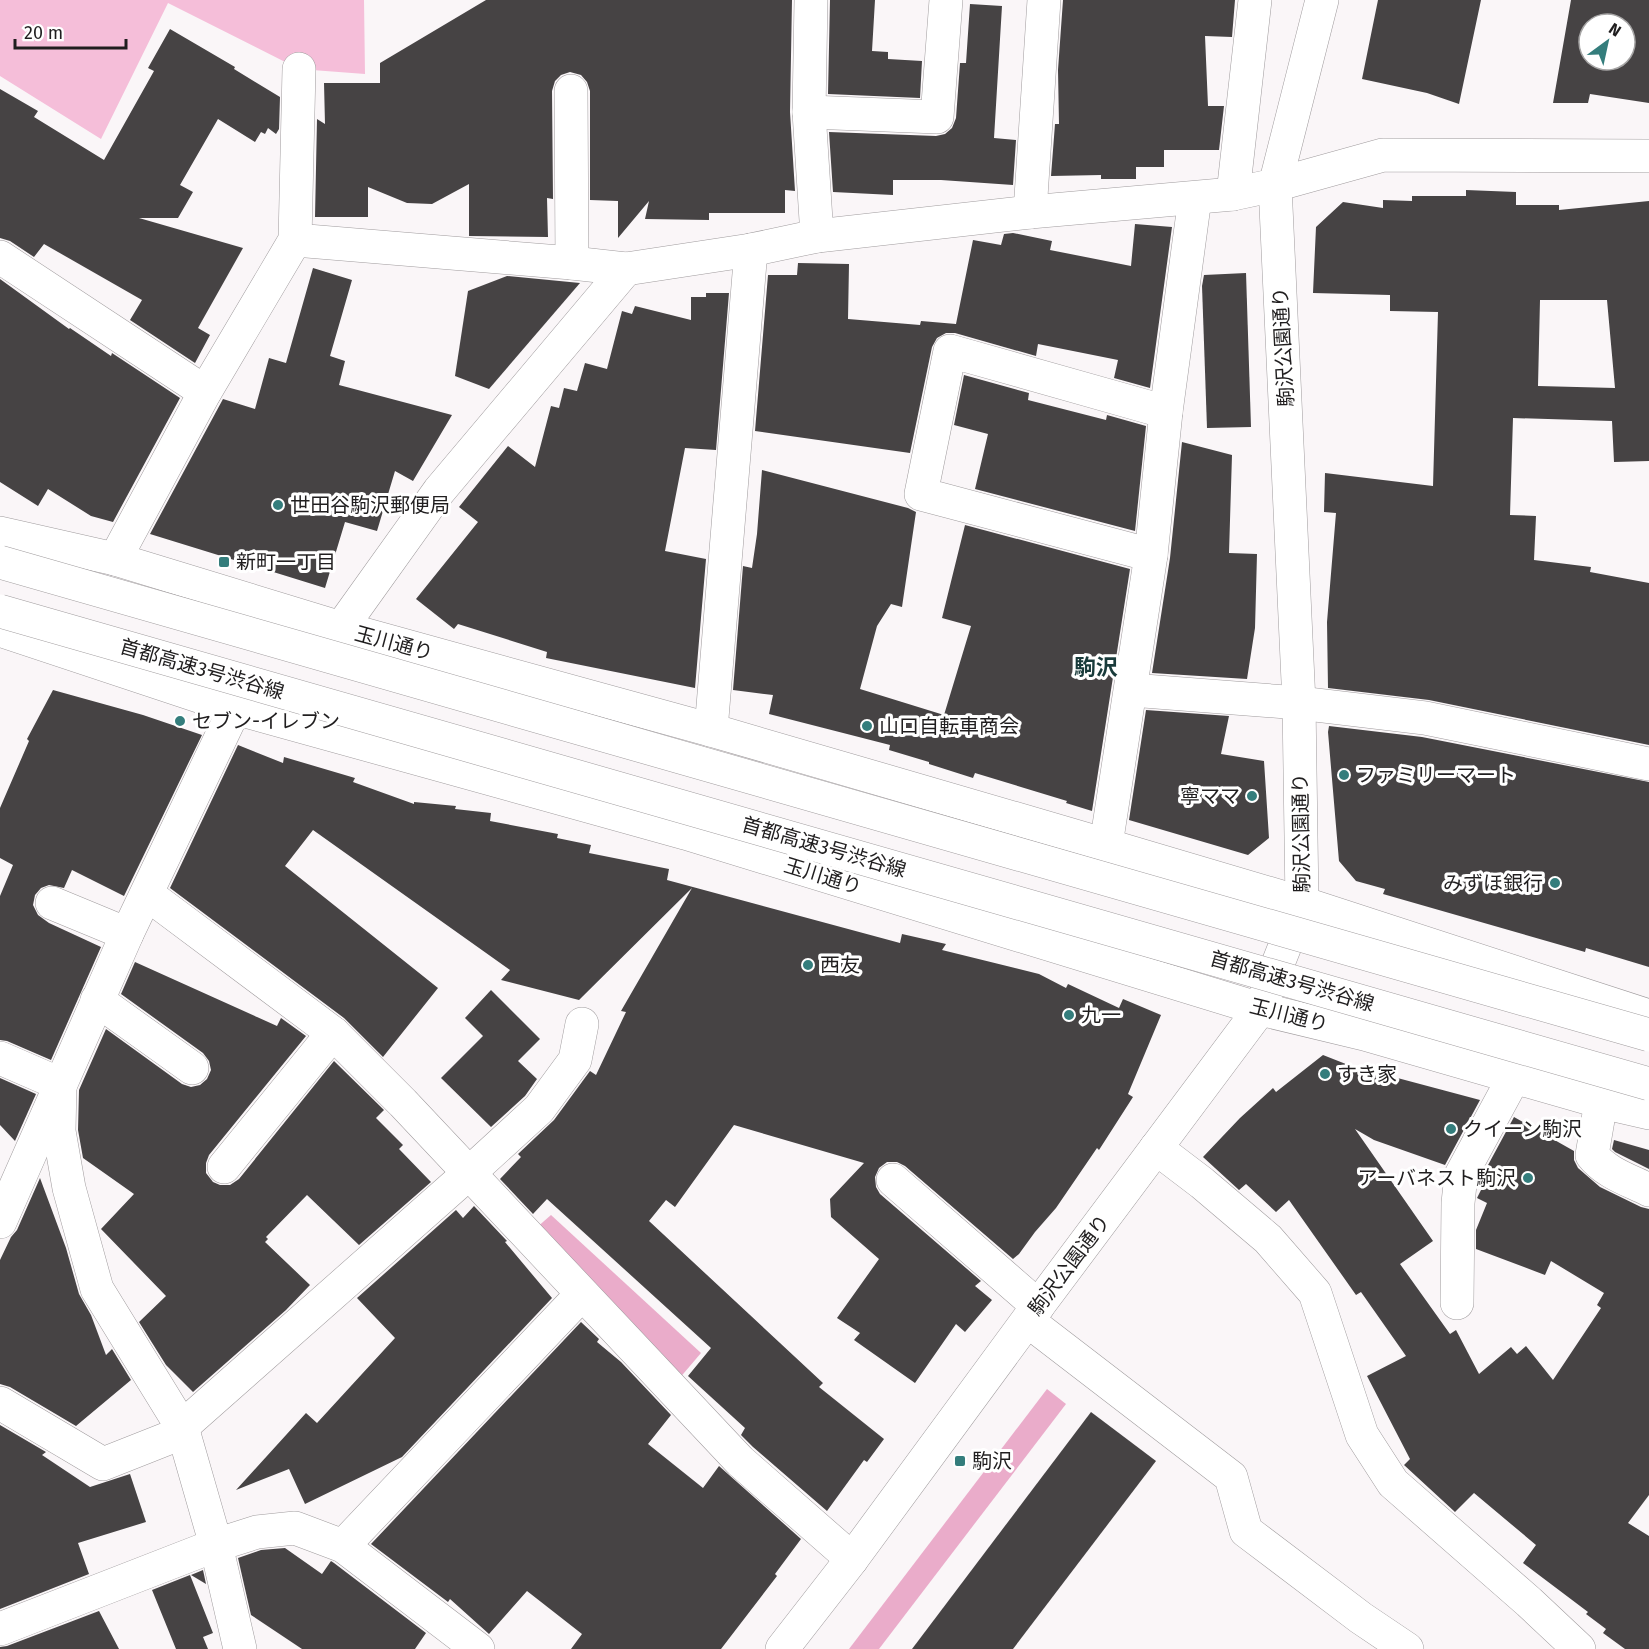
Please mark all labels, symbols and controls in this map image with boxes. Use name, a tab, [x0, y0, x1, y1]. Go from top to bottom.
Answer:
scale bar	[15, 12, 126, 50]
north arrow	[1577, 12, 1637, 72]
text: N	[1605, 19, 1625, 41]
text: 20 m	[24, 22, 63, 44]
street label: 駒沢公園通り	[1268, 286, 1298, 408]
place label: 世田谷駒沢郵便局	[290, 493, 450, 517]
marker: 世田谷駒沢郵便局	[271, 498, 285, 512]
place label: 新町一丁目	[236, 550, 336, 574]
marker: 新町一丁目	[217, 555, 231, 569]
street label: 玉川通り	[352, 621, 436, 665]
street label: 首都高速3号渋谷線	[117, 634, 287, 704]
district label: 駒沢	[1074, 654, 1118, 681]
place label: セブン-イレブン	[192, 709, 340, 733]
marker: セブン-イレブン	[173, 714, 187, 728]
place label: 山口自転車商会	[879, 714, 1019, 738]
marker: 山口自転車商会	[860, 719, 874, 733]
place label: ファミリーマート	[1356, 763, 1516, 787]
marker: ファミリーマート	[1337, 768, 1351, 782]
street label: 駒沢公園通り	[1288, 773, 1314, 893]
place label: 寧ママ	[1180, 784, 1240, 808]
marker: 寧ママ	[1245, 789, 1259, 803]
street label: 首都高速3号渋谷線	[739, 812, 909, 882]
street label: 玉川通り	[781, 853, 865, 899]
place label: みずほ銀行	[1443, 871, 1543, 895]
marker: みずほ銀行	[1548, 876, 1562, 890]
street label: 首都高速3号渋谷線	[1207, 946, 1377, 1016]
place label: 西友	[820, 953, 860, 977]
marker: 西友	[801, 958, 815, 972]
street label: 玉川通り	[1247, 994, 1331, 1036]
place label: 九一	[1081, 1003, 1121, 1027]
marker: 九一	[1062, 1008, 1076, 1022]
place label: すき家	[1337, 1062, 1397, 1086]
marker: すき家	[1318, 1067, 1332, 1081]
place label: クイーン駒沢	[1463, 1117, 1582, 1141]
marker: クイーン駒沢	[1444, 1122, 1458, 1136]
place label: アーバネスト駒沢	[1357, 1166, 1516, 1190]
marker: アーバネスト駒沢	[1521, 1171, 1535, 1185]
street label: 駒沢公園通り	[1023, 1210, 1115, 1320]
place label: 駒沢	[972, 1449, 1012, 1473]
marker: 駒沢	[953, 1454, 967, 1468]

